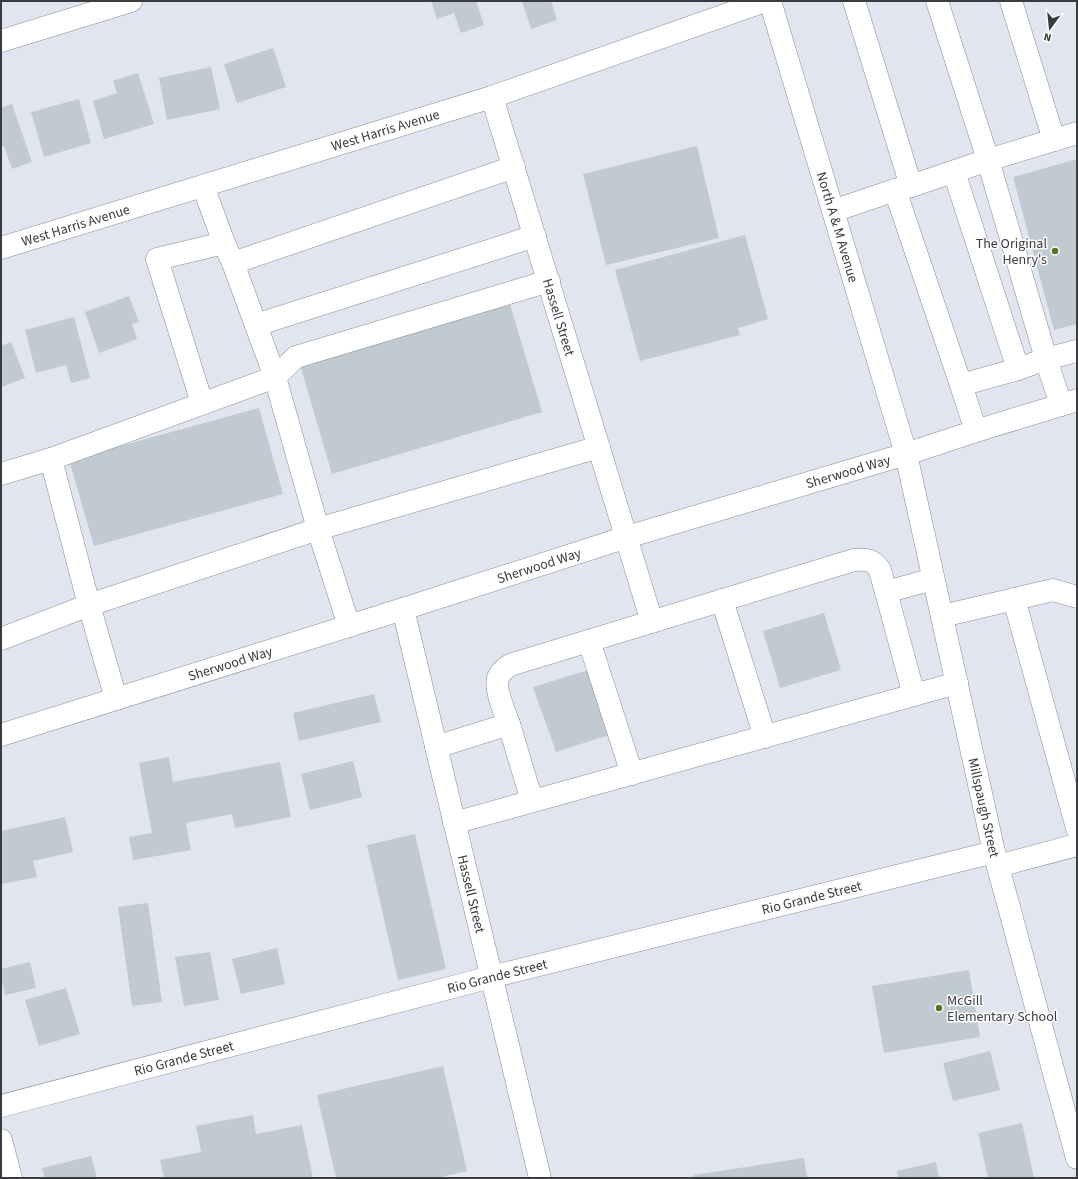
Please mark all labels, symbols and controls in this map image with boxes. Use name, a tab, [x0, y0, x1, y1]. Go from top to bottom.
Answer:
north arrow	[1030, 8, 1070, 48]
text: N	[1042, 29, 1053, 45]
street label: West Harris Avenue	[329, 105, 442, 157]
street label: North A & M Avenue	[811, 170, 863, 285]
street label: West Harris Avenue	[19, 200, 133, 252]
place label: The Original Henry's	[976, 234, 1047, 270]
marker: The Original Henry's	[1050, 246, 1060, 256]
street label: Hassell Street	[537, 276, 579, 359]
street label: Sherwood Way	[803, 450, 893, 494]
street label: Sherwood Way	[495, 543, 584, 589]
street label: Sherwood Way	[186, 641, 275, 687]
street label: Millspaugh Street	[962, 756, 1004, 860]
street label: Hassell Street	[452, 853, 490, 936]
street label: Rio Grande Street	[760, 876, 864, 920]
street label: Rio Grande Street	[445, 954, 550, 999]
place label: McGill Elementary School	[947, 991, 1058, 1027]
marker: McGill Elementary School	[934, 1003, 944, 1013]
street label: Rio Grande Street	[132, 1036, 236, 1082]

